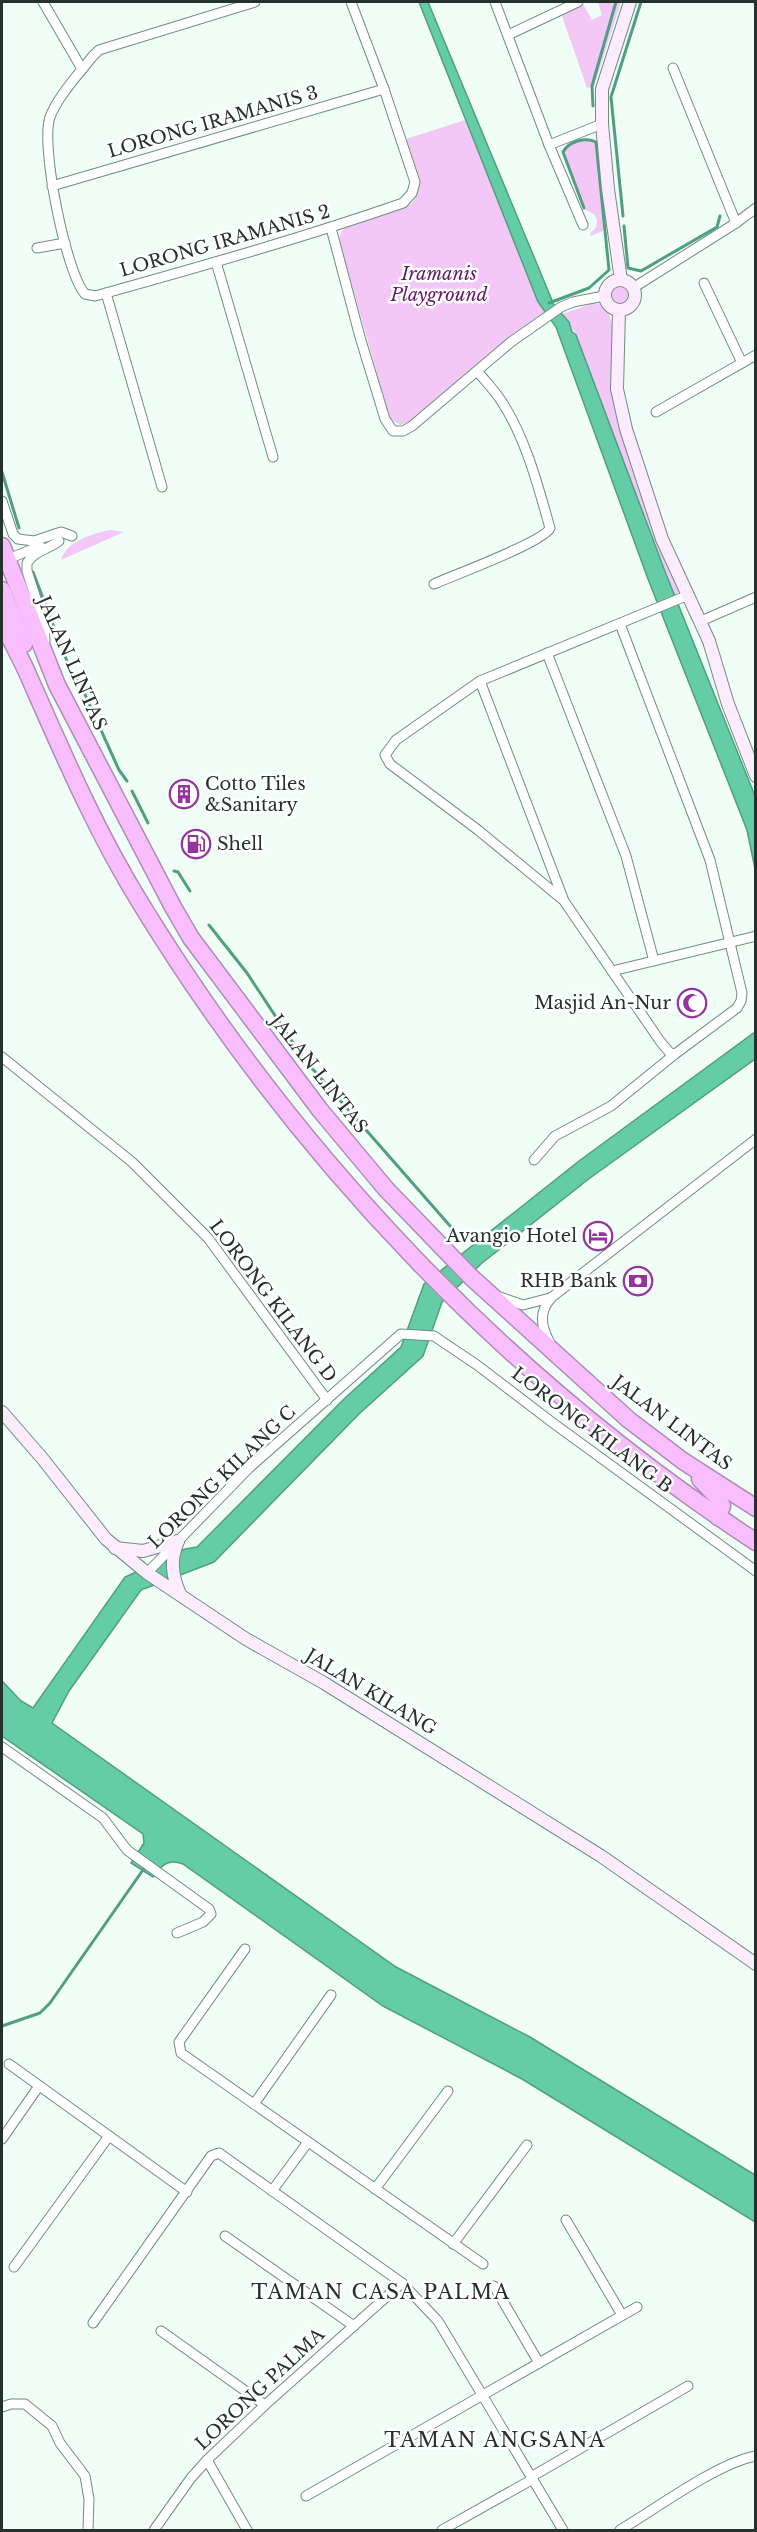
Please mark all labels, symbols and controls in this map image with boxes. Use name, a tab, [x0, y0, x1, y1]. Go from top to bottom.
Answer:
street label: LORONG IRAMANIS 3	[105, 81, 321, 163]
street label: LORONG IRAMANIS 2	[117, 200, 333, 282]
park label: Iramanis Playground	[389, 263, 488, 306]
street label: JALAN LINTAS	[32, 591, 111, 734]
place label: Cotto Tiles &Sanitary	[205, 773, 306, 816]
building icon: Cotto Tiles &Sanitary	[168, 778, 200, 810]
fuel station icon: Shell	[180, 828, 212, 860]
place label: Shell	[217, 833, 263, 855]
mosque icon: Masjid An-Nur	[676, 987, 708, 1019]
place label: Masjid An-Nur	[534, 992, 671, 1014]
street label: JALAN LINTAS	[265, 1009, 372, 1138]
street label: LORONG KILANG D	[205, 1215, 341, 1387]
hotel icon: Avangio Hotel	[582, 1220, 614, 1252]
place label: Avangio Hotel	[445, 1225, 577, 1247]
bank icon: RHB Bank	[622, 1265, 654, 1297]
place label: RHB Bank	[520, 1270, 617, 1292]
street label: LORONG KILANG B	[507, 1362, 677, 1498]
street label: JALAN LINTAS	[606, 1369, 736, 1475]
street label: LORONG KILANG C	[144, 1401, 300, 1553]
street label: JALAN KILANG	[300, 1643, 441, 1740]
district label: TAMAN CASA PALMA	[251, 2280, 511, 2304]
street label: LORONG PALMA	[191, 2323, 330, 2455]
district label: TAMAN ANGSANA	[384, 2428, 606, 2452]

